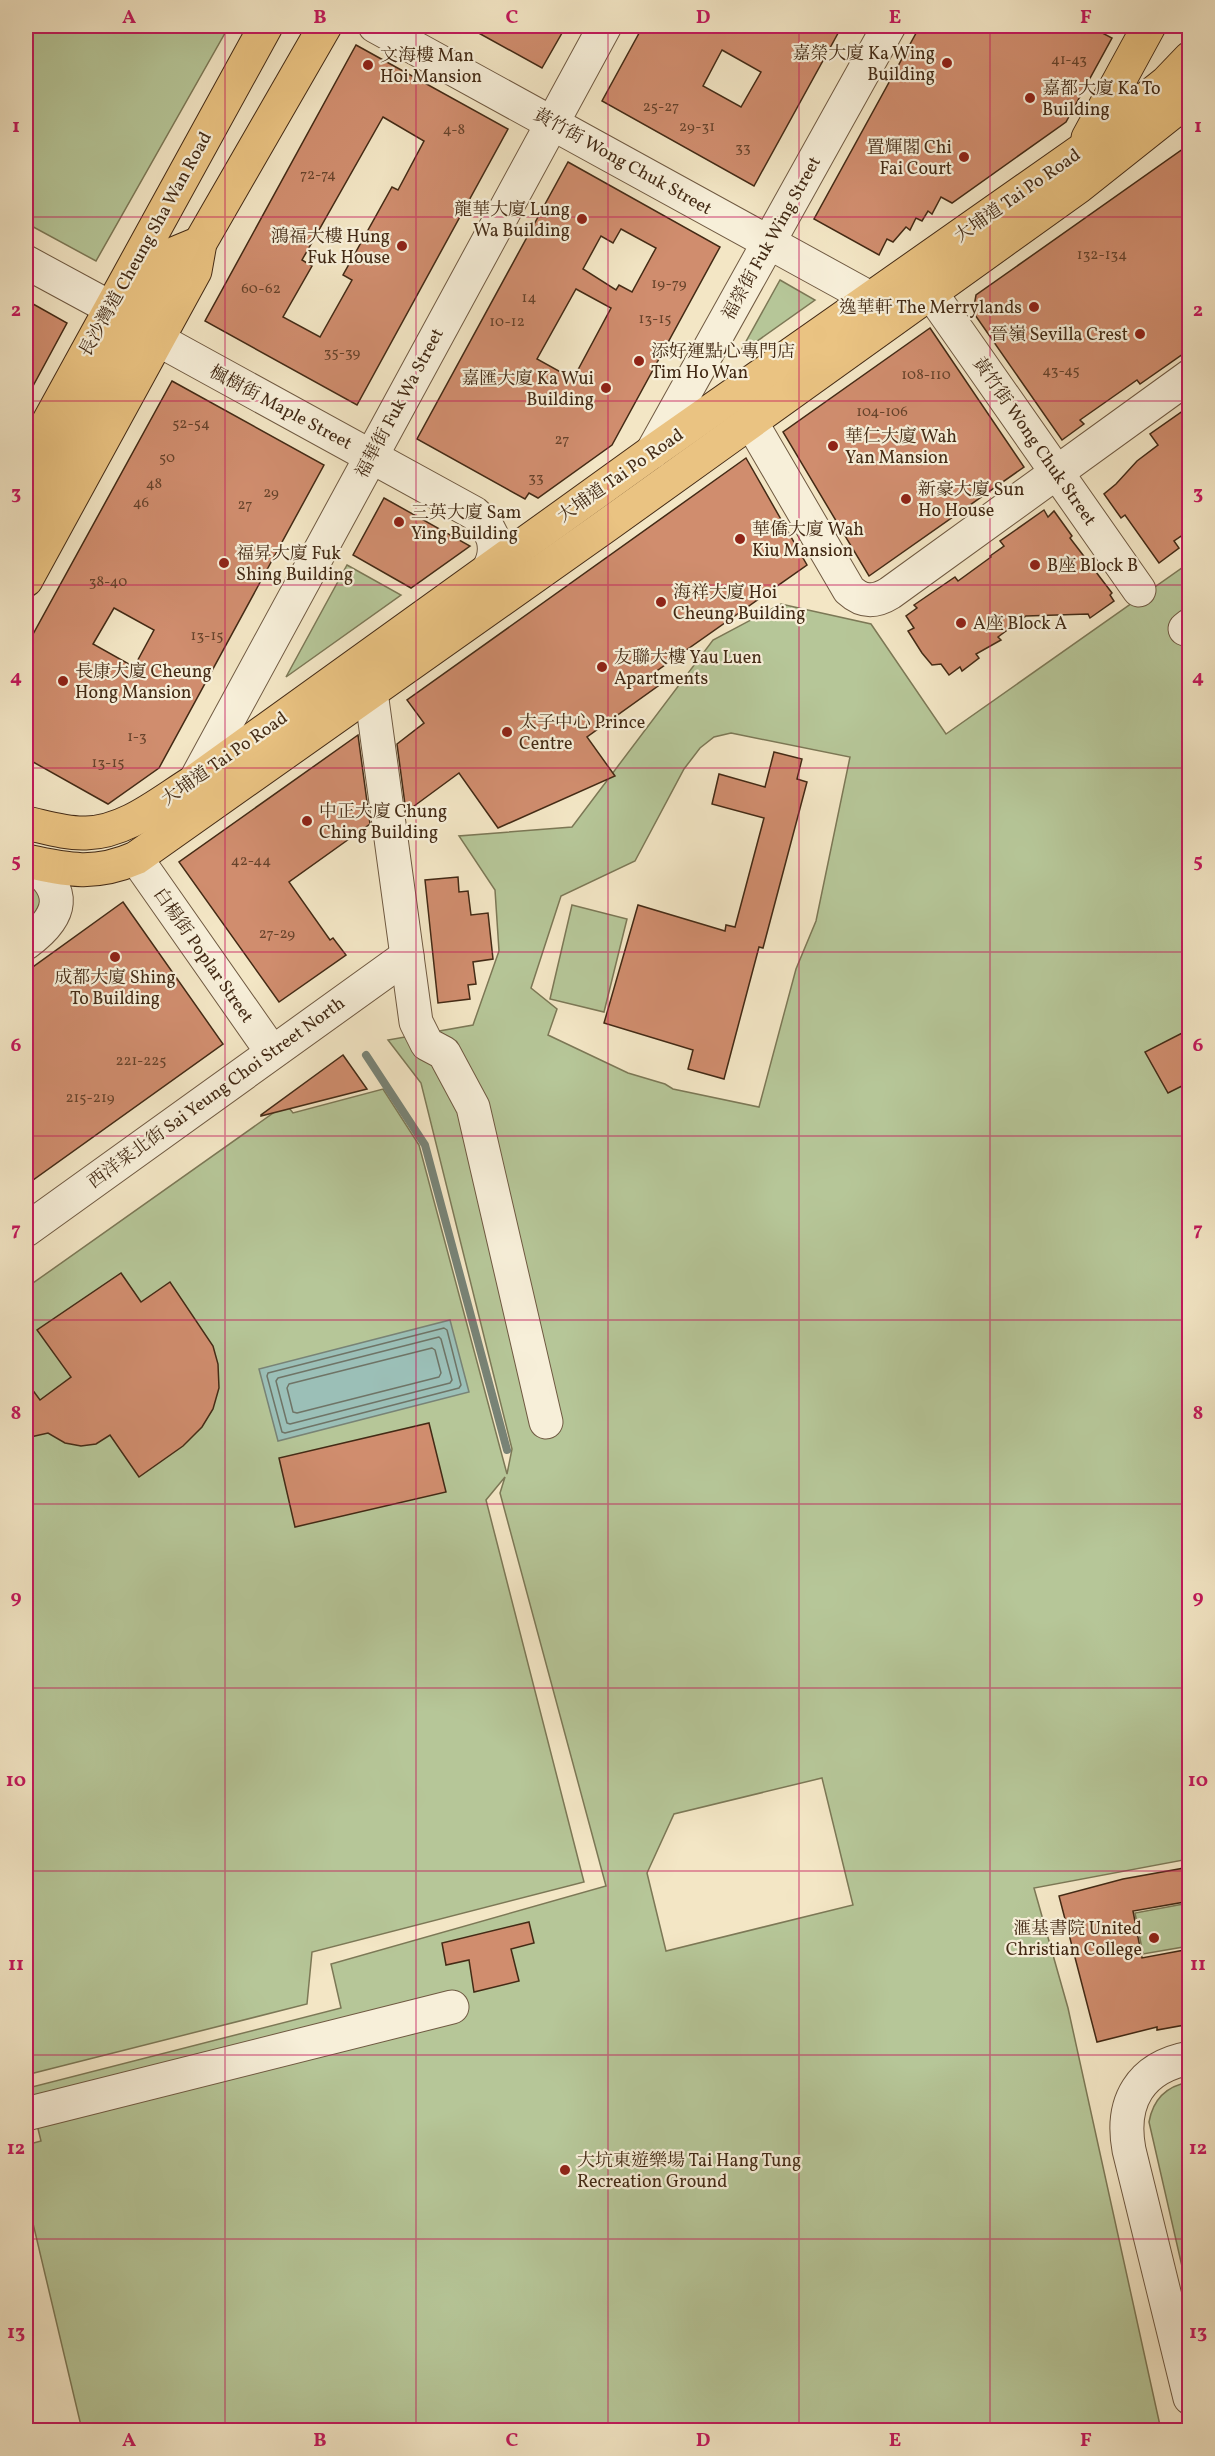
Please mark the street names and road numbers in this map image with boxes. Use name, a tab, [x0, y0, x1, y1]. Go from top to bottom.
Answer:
street label: 黃竹街 Wong Chuk Street	[529, 103, 716, 222]
street label: 長沙灣道 Cheung Sha Wan Road	[74, 128, 219, 362]
street label: 大埔道 Tai Po Road	[950, 143, 1086, 249]
street label: 福榮街 Fuk Wing Street	[717, 152, 828, 325]
street label: 福華街 Fuk Wa Street	[350, 324, 450, 483]
street label: 黃竹街 Wong Chuk Street	[966, 353, 1102, 531]
street label: 楓樹街 Maple Street	[205, 360, 356, 456]
street label: 大埔道 Tai Po Road	[553, 423, 689, 529]
street label: 大埔道 Tai Po Road	[157, 706, 293, 812]
street label: 白楊街 Poplar Street	[147, 883, 259, 1029]
street label: 西洋菜北街 Sai Yeung Choi Street North	[83, 991, 351, 1195]

